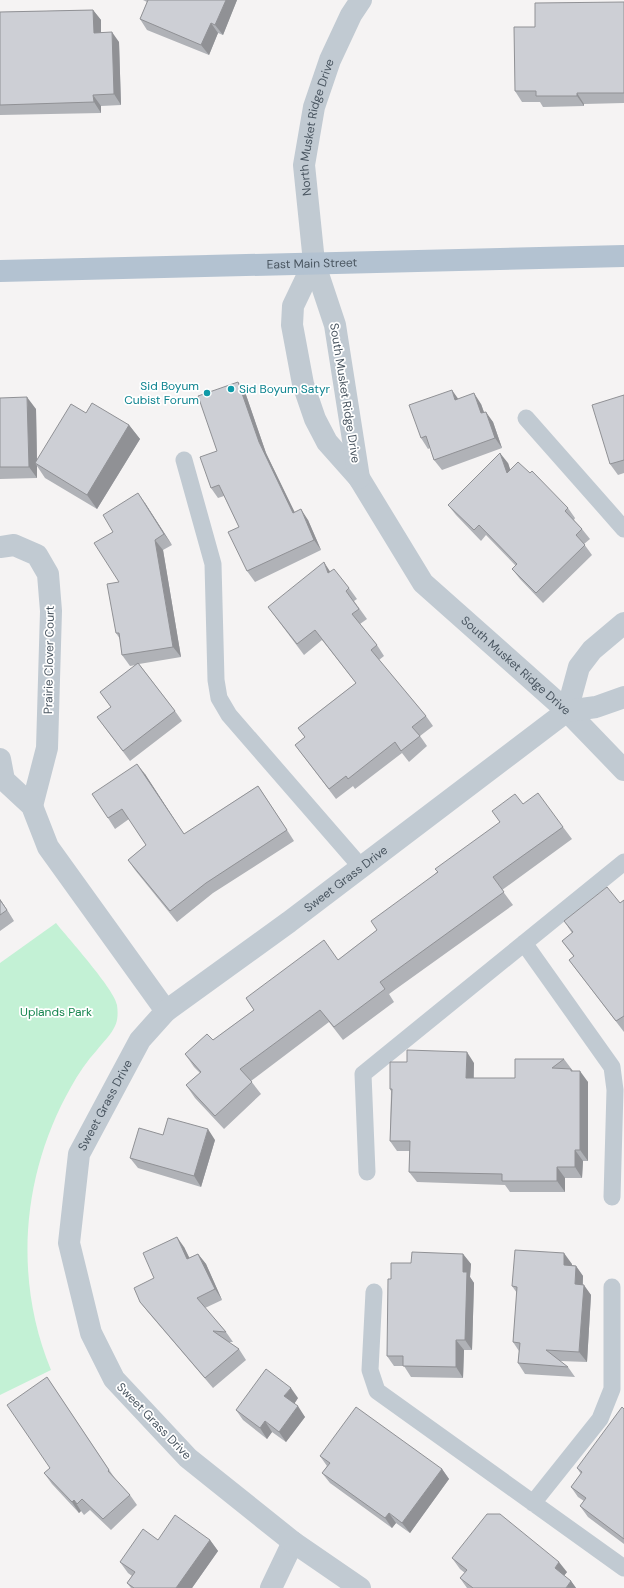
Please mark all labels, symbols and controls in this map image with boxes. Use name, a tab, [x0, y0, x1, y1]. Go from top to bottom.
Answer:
street label: North Musket Ridge Drive	[296, 56, 338, 197]
street label: East Main Street	[266, 254, 358, 273]
street label: South Musket Ridge Drive	[326, 322, 364, 464]
place label: Sid Boyum Cubist Forum	[124, 378, 199, 408]
place label: Sid Boyum Satyr	[239, 381, 331, 397]
marker: Sid Boyum Satyr	[226, 384, 236, 394]
marker: Sid Boyum Cubist Forum	[202, 388, 212, 398]
street label: Prairie Clover Court	[40, 605, 58, 714]
street label: South Musket Ridge Drive	[458, 612, 574, 719]
street label: Sweet Grass Drive	[301, 842, 391, 916]
park label: Uplands Park	[20, 1004, 92, 1020]
street label: Sweet Grass Drive	[74, 1057, 136, 1154]
street label: Sweet Grass Drive	[113, 1379, 195, 1463]

